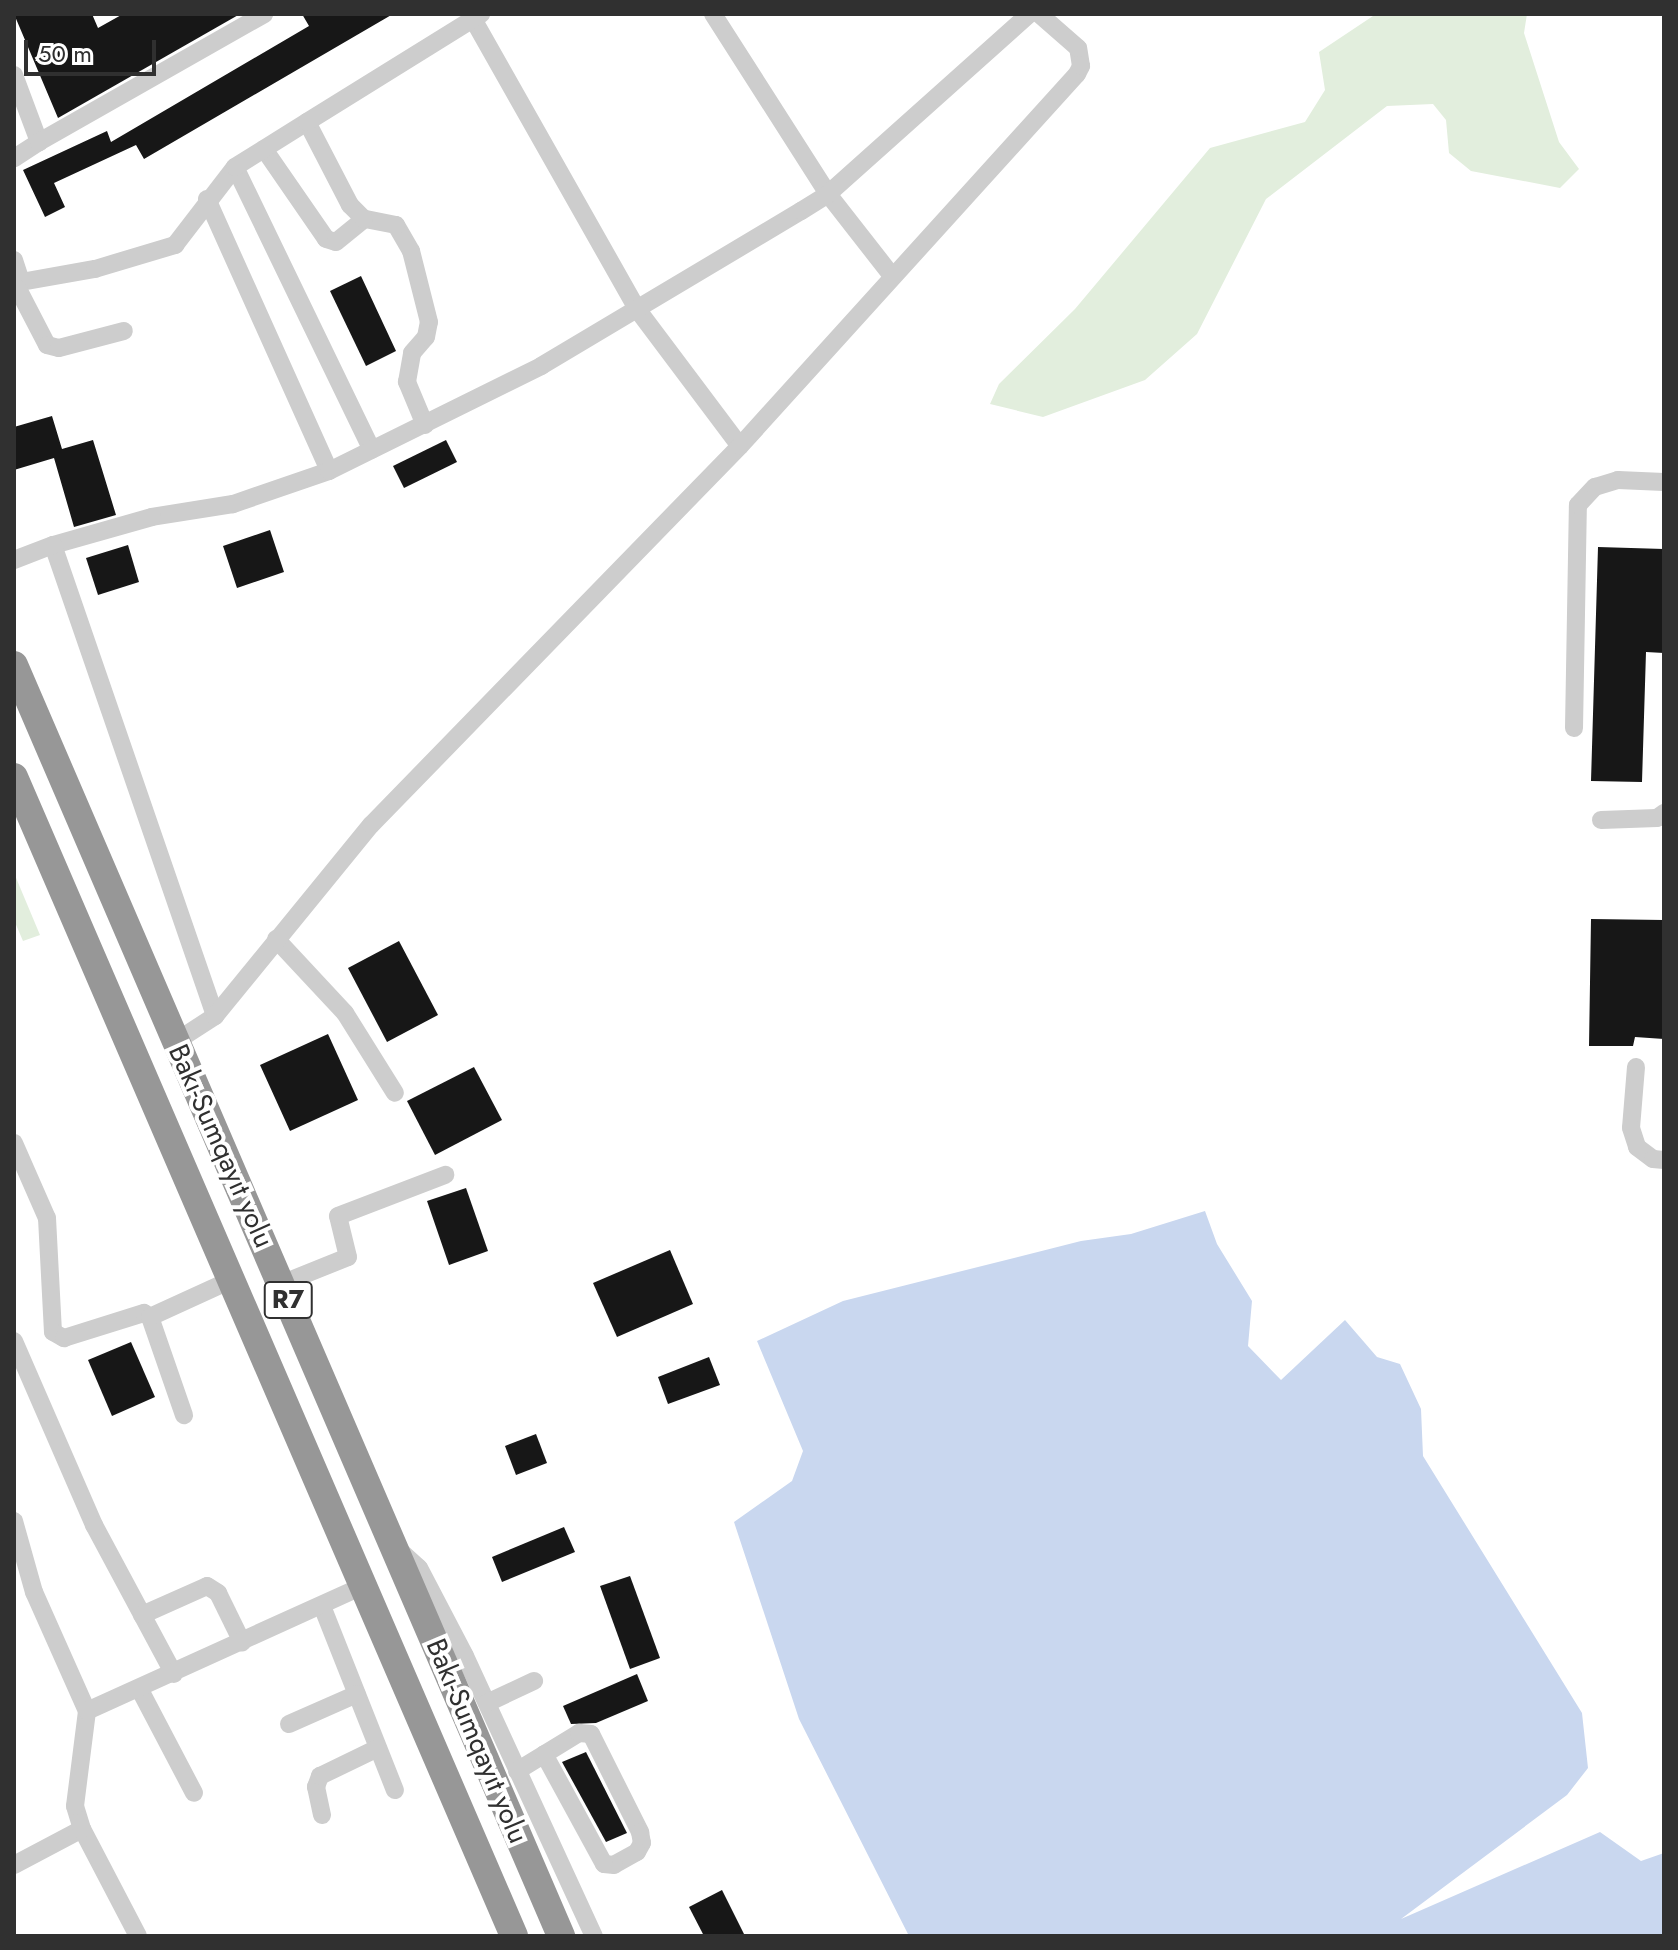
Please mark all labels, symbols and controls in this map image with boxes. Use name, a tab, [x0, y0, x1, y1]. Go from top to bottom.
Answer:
scale bar	[28, 24, 160, 74]
text: 50 m	[38, 36, 92, 71]
street label: Bakı-Sumqayıt yolu	[161, 1039, 281, 1253]
road number: R7	[262, 1278, 314, 1322]
street label: Bakı-Sumqayıt yolu	[419, 1634, 535, 1848]

